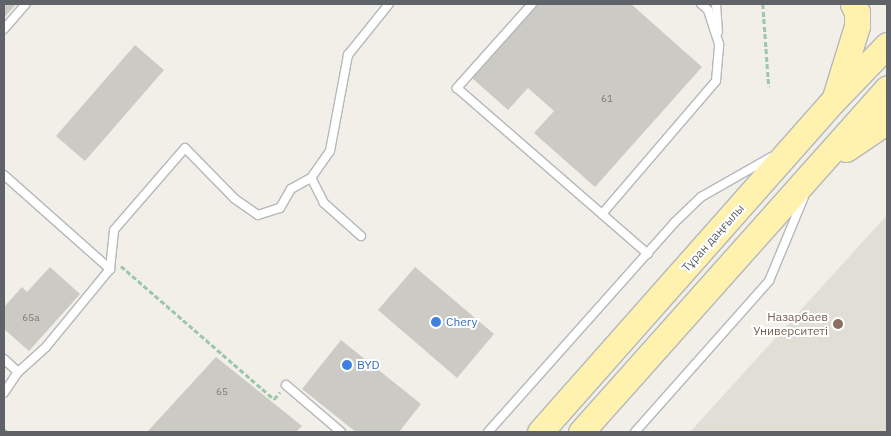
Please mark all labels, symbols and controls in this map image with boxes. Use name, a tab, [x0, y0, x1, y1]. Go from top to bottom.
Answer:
house number: 61	[601, 93, 613, 105]
street label: Тұран даңғылы	[679, 201, 747, 275]
place label: Назарбаев Университеті	[753, 310, 828, 338]
house number: 65а	[22, 312, 40, 324]
place label: Chery	[446, 315, 477, 329]
marker: Chery	[430, 316, 442, 328]
marker: Назарбаев Университеті	[832, 318, 844, 330]
place label: BYD	[357, 358, 380, 372]
marker: BYD	[341, 359, 353, 371]
house number: 65	[216, 386, 228, 398]

